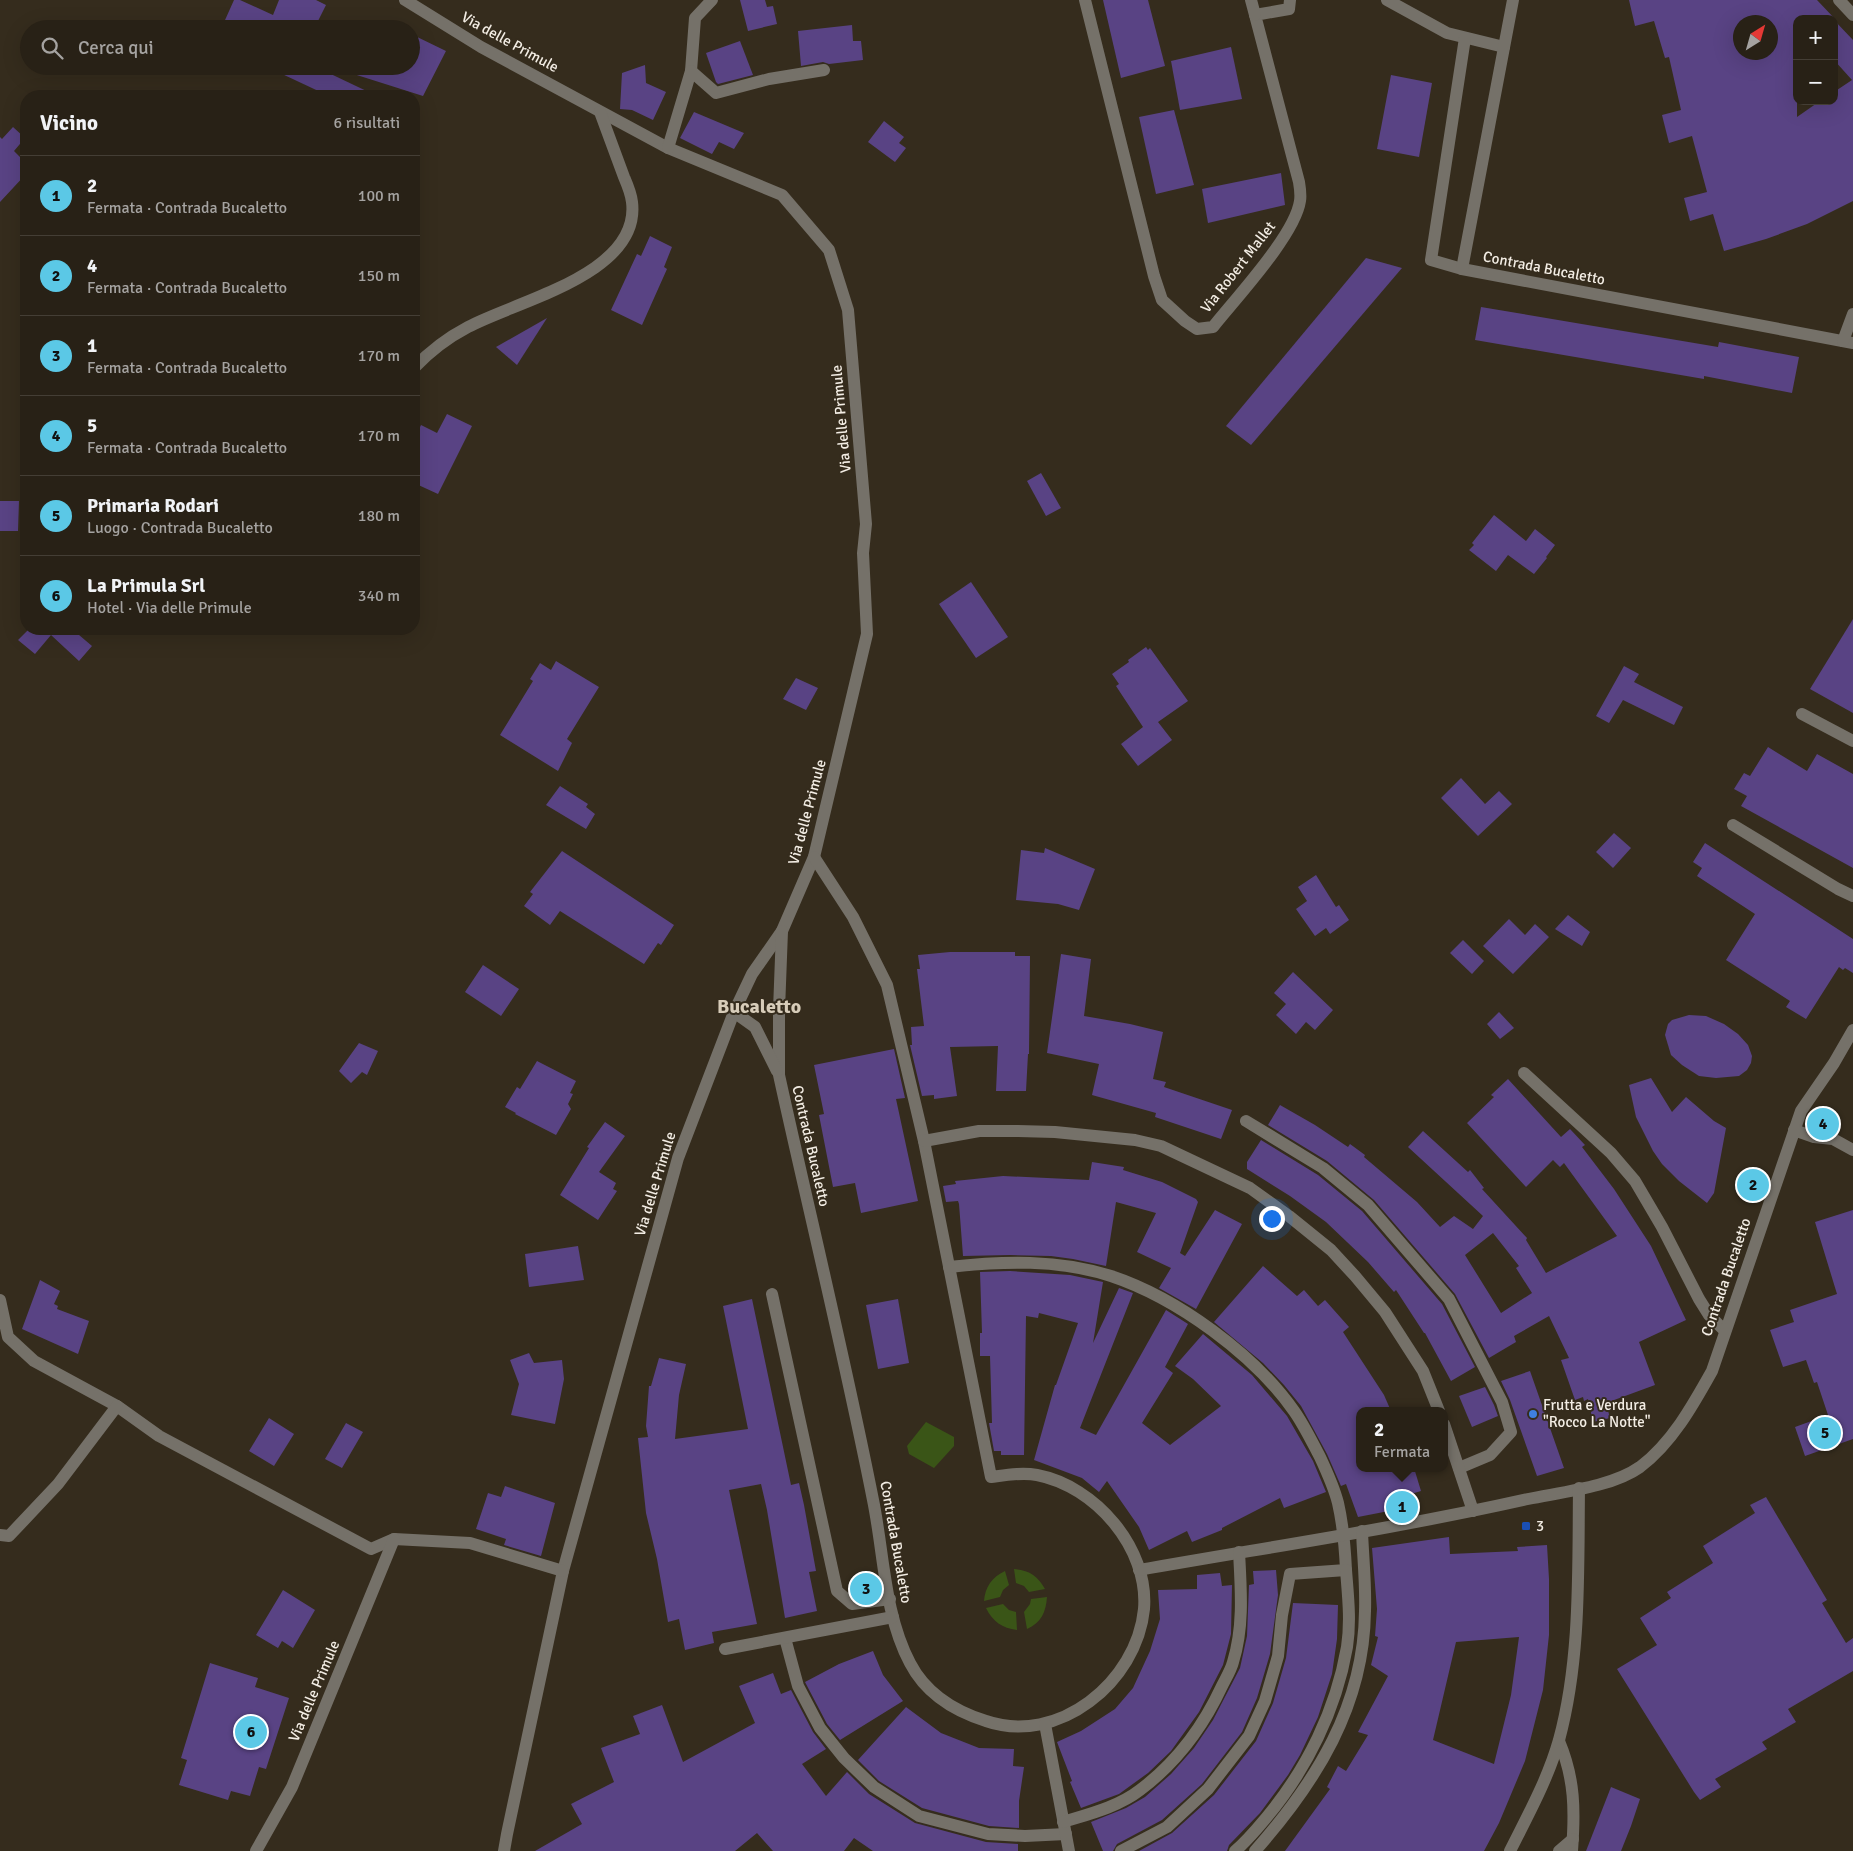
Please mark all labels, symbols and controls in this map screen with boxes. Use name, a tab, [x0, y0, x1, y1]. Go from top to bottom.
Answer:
street label: Via delle Primule	[458, 8, 562, 76]
north arrow	[1733, 15, 1778, 60]
map controls	[1793, 15, 1838, 105]
button: +	[1793, 15, 1838, 60]
search box	[20, 20, 420, 75]
icon: search	[38, 34, 66, 62]
text: Cerca qui	[78, 36, 154, 60]
button: −	[1793, 60, 1838, 105]
text: Vicino	[40, 110, 98, 136]
text: 6 risultati	[334, 113, 400, 133]
text: 2	[87, 174, 97, 198]
text: 1	[52, 186, 60, 206]
text: 100 m	[358, 186, 400, 206]
text: Fermata · Contrada Bucaletto	[87, 198, 287, 218]
street label: Via Robert Mallet	[1197, 218, 1279, 316]
street label: Contrada Bucaletto	[1481, 247, 1607, 289]
text: 4	[87, 254, 97, 278]
text: 2	[52, 266, 60, 286]
text: 150 m	[358, 266, 400, 286]
text: Fermata · Contrada Bucaletto	[87, 278, 287, 298]
text: 1	[87, 334, 97, 358]
text: 3	[52, 346, 60, 366]
text: 170 m	[358, 346, 400, 366]
text: Fermata · Contrada Bucaletto	[87, 358, 287, 378]
street label: Via delle Primule	[827, 364, 855, 474]
text: 5	[87, 414, 97, 438]
text: 4	[52, 426, 60, 446]
text: 170 m	[358, 426, 400, 446]
text: Fermata · Contrada Bucaletto	[87, 438, 287, 458]
text: Primaria Rodari	[87, 494, 219, 518]
text: 5	[52, 506, 60, 526]
text: 180 m	[358, 506, 400, 526]
text: Luogo · Contrada Bucaletto	[87, 518, 273, 538]
text: La Primula Srl	[87, 574, 205, 598]
text: 6	[52, 586, 60, 606]
text: 340 m	[358, 586, 400, 606]
text: Hotel · Via delle Primule	[87, 598, 252, 618]
street label: Via delle Primule	[784, 757, 830, 867]
district label: Bucaletto	[717, 994, 801, 1019]
street label: Contrada Bucaletto	[788, 1084, 834, 1209]
pin: 4	[1807, 1105, 1839, 1143]
street label: Via delle Primule	[631, 1130, 679, 1238]
pin: 2	[1737, 1166, 1769, 1204]
your location	[1259, 1206, 1285, 1232]
street label: Contrada Bucaletto	[1697, 1215, 1755, 1338]
place label: Frutta e Verdura "Rocco La Notte"	[1543, 1396, 1651, 1431]
popup	[1356, 1407, 1448, 1472]
marker: Frutta e Verdura "Rocco La Notte"	[1527, 1408, 1539, 1420]
pin: 5	[1809, 1414, 1841, 1452]
text: 2	[1374, 1418, 1384, 1442]
text: Fermata	[1374, 1442, 1430, 1462]
street label: Contrada Bucaletto	[876, 1479, 916, 1605]
pin: 1	[1386, 1488, 1418, 1526]
place label: 3	[1536, 1517, 1544, 1535]
marker: 3	[1520, 1520, 1532, 1532]
pin: 3	[850, 1570, 882, 1608]
street label: Via delle Primule	[285, 1638, 343, 1744]
pin: 6	[235, 1713, 267, 1751]

